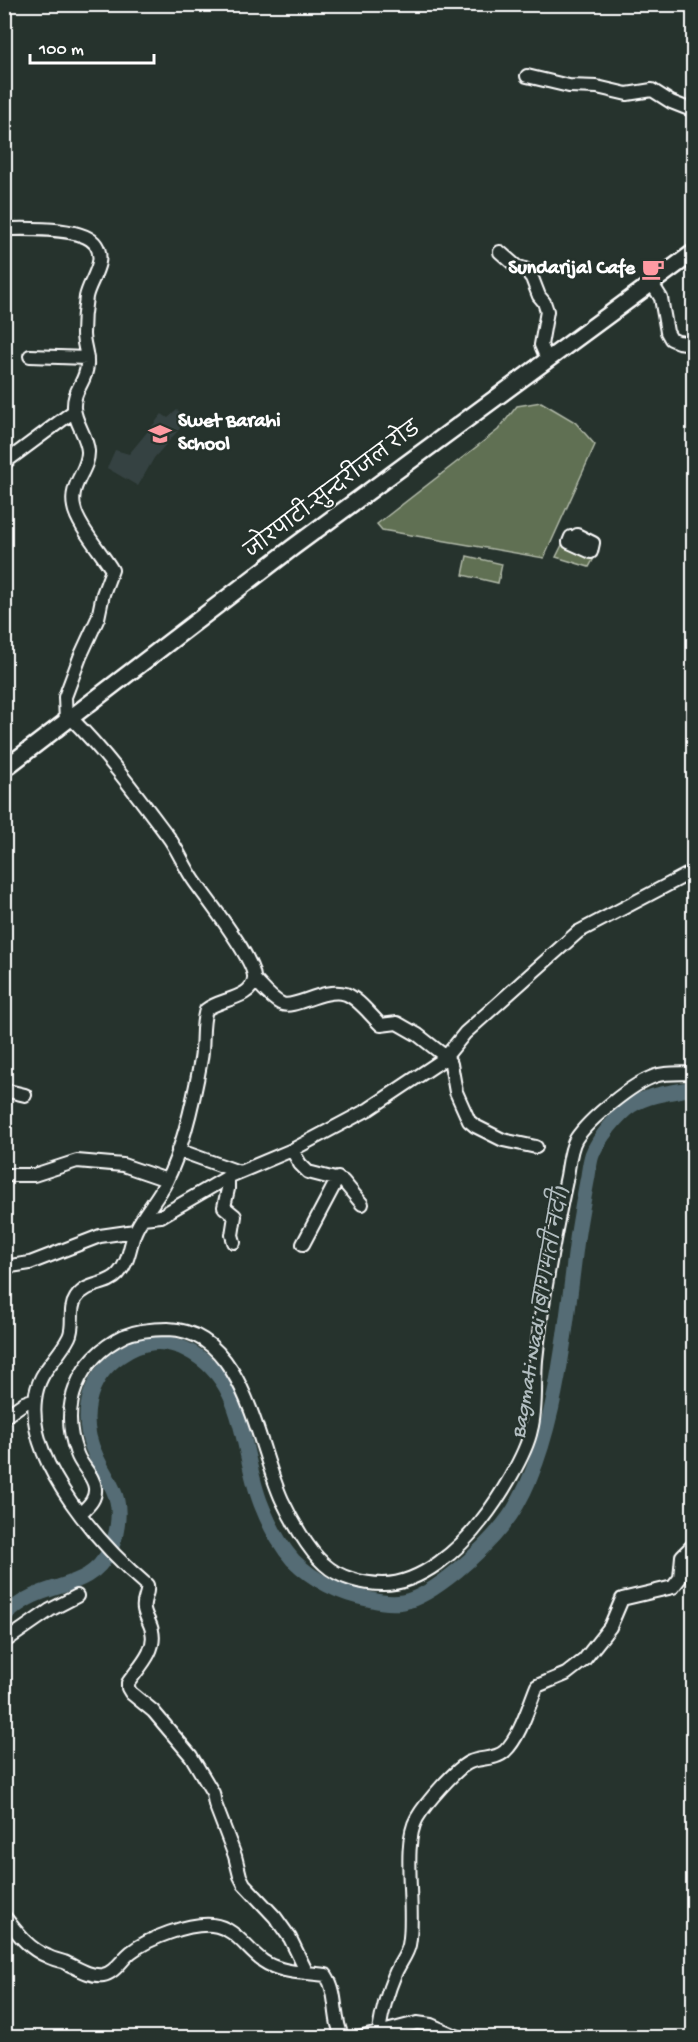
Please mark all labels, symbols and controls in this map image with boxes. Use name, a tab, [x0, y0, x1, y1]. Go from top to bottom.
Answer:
scale bar	[30, 27, 154, 65]
text: 100 m	[38, 40, 84, 61]
cafe icon: Sundarijal Cafe	[640, 256, 666, 282]
place label: Sundarijal Cafe	[508, 258, 636, 281]
place label: Swet Barahi School	[178, 411, 281, 457]
street label: जोरपाटी-सुन्दरीजल रोड	[237, 411, 427, 565]
school or university icon: Swet Barahi School	[147, 421, 173, 447]
water label: Bagmati Nadi (बागमती नदी)	[501, 1184, 576, 1441]

